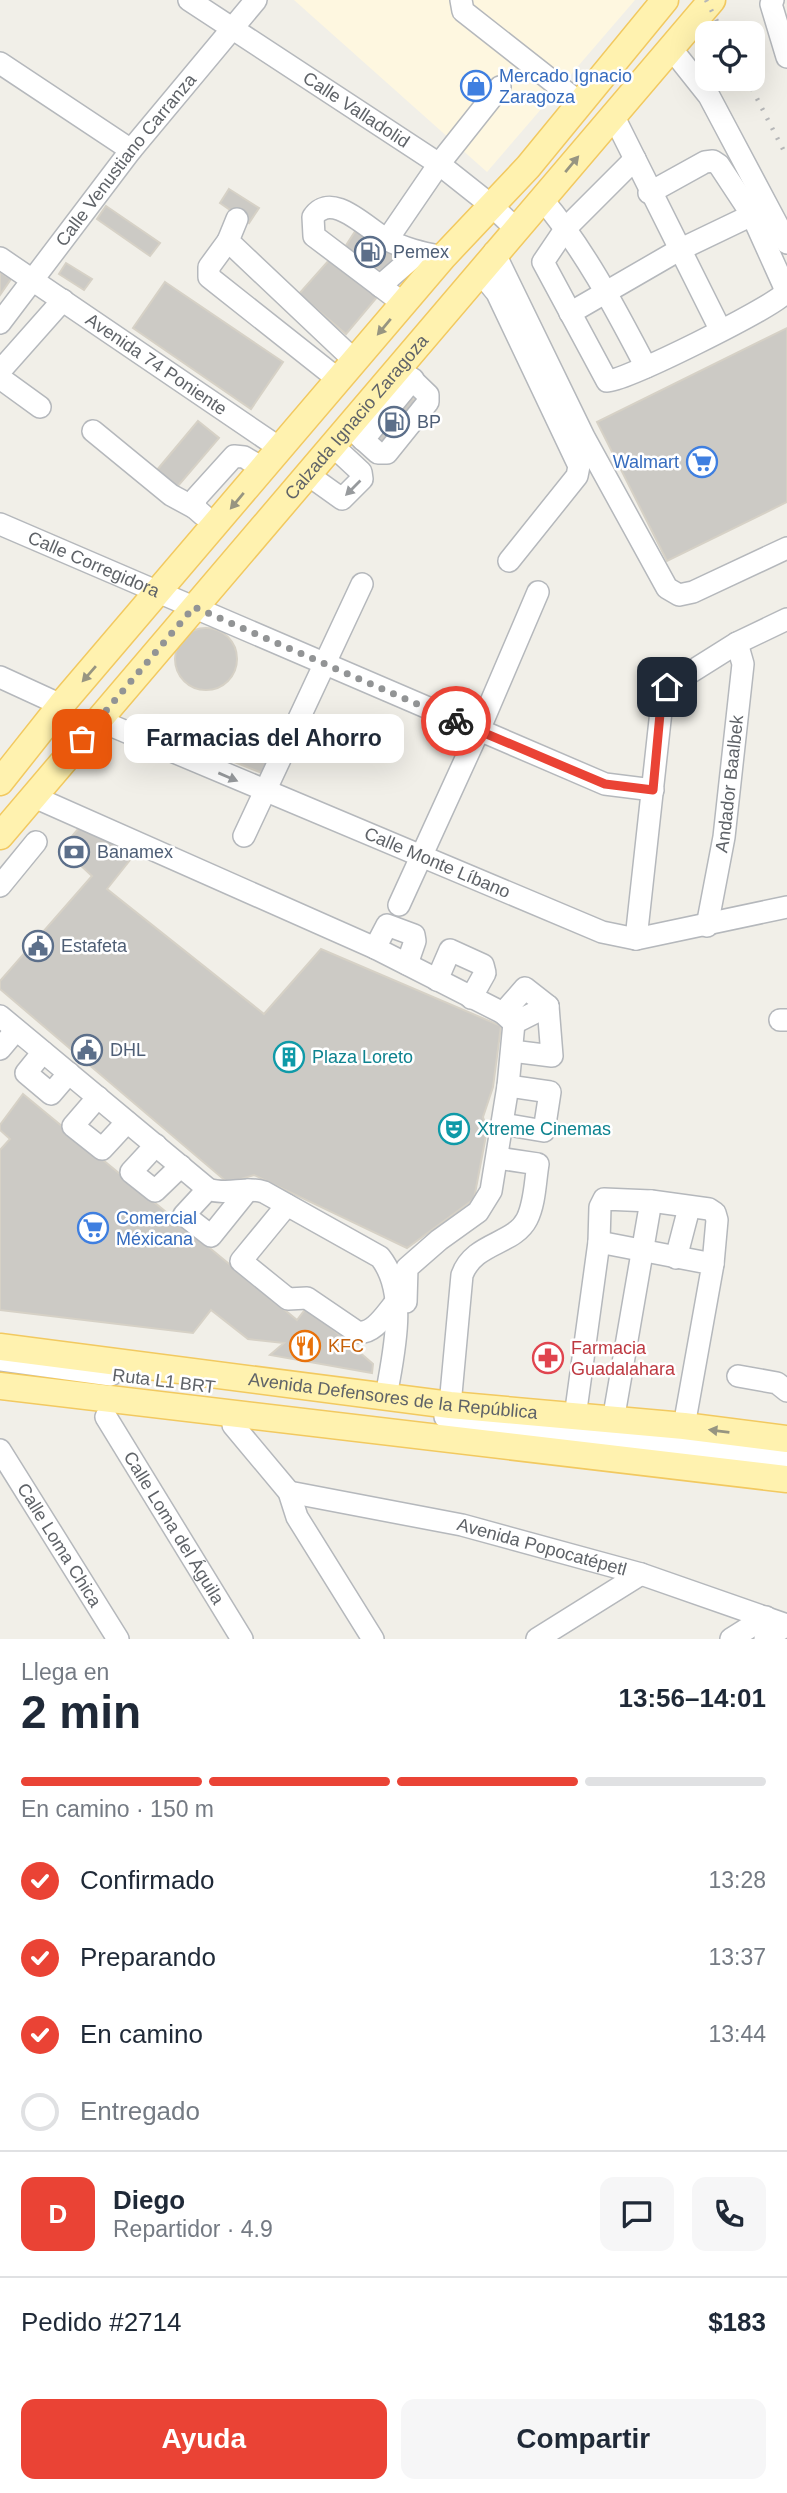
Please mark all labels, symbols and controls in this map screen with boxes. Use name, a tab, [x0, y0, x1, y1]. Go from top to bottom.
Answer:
map controls	[695, 21, 765, 91]
button: locate	[695, 21, 765, 91]
place label: Mercado Ignacio Zaragoza	[499, 66, 632, 107]
street label: Calle Valladolid	[299, 68, 413, 152]
street label: Calle Venustiano Carranza	[52, 69, 201, 250]
shop icon: Mercado Ignacio Zaragoza	[459, 69, 493, 103]
one-way arrow	[564, 155, 580, 173]
fuel station icon: Pemex	[353, 235, 387, 269]
place label: Pemex	[393, 242, 449, 262]
street label: Avenida 74 Poniente	[82, 309, 231, 419]
one-way arrow	[376, 318, 392, 336]
street label: Calzada Ignacio Zaragoza	[281, 330, 433, 504]
fuel station icon: BP	[377, 405, 411, 439]
place label: BP	[417, 412, 441, 432]
supermarket icon: Walmart	[685, 445, 719, 479]
place label: Walmart	[613, 452, 679, 472]
one-way arrow	[345, 479, 362, 496]
one-way arrow	[230, 492, 245, 509]
street label: Calle Corregidora	[25, 527, 163, 602]
pin	[637, 657, 697, 717]
one-way arrow	[82, 665, 97, 682]
icon: home	[648, 668, 686, 706]
courier	[421, 686, 491, 756]
icon: bike	[437, 702, 475, 740]
pin	[52, 709, 112, 769]
street label: Andador Baalbek	[711, 713, 747, 854]
callout: Farmacias del Ahorro	[124, 714, 404, 764]
icon: bag	[63, 720, 101, 758]
text: Farmacias del Ahorro	[146, 725, 382, 751]
one-way arrow	[218, 771, 239, 782]
street label: Calle Monte Líbano	[361, 823, 513, 902]
bank icon: Banamex	[57, 835, 91, 869]
place label: Banamex	[97, 842, 173, 862]
public building icon: Estafeta	[21, 929, 55, 963]
place label: Estafeta	[61, 936, 128, 956]
public building icon: DHL	[70, 1033, 104, 1067]
place label: DHL	[110, 1040, 146, 1060]
building icon: Plaza Loreto	[272, 1040, 306, 1074]
place label: Plaza Loreto	[312, 1047, 413, 1067]
theatre icon: Xtreme Cinemas	[437, 1112, 471, 1146]
place label: Xtreme Cinemas	[477, 1119, 611, 1139]
place label: Comercial Méxicana	[116, 1208, 197, 1249]
supermarket icon: Comercial Méxicana	[76, 1211, 110, 1245]
restaurant icon: KFC	[288, 1329, 322, 1363]
place label: KFC	[328, 1336, 364, 1356]
place label: Farmacia Guadalahara	[571, 1338, 676, 1379]
pharmacy icon: Farmacia Guadalahara	[531, 1341, 565, 1375]
street label: Ruta L1 BRT	[111, 1365, 217, 1397]
street label: Avenida Defensores de la República	[247, 1369, 539, 1423]
one-way arrow	[708, 1425, 730, 1436]
street label: Calle Loma del Águila	[120, 1448, 229, 1609]
street label: Calle Loma Chica	[13, 1479, 106, 1611]
street label: Avenida Popocatépetl	[455, 1514, 629, 1580]
text: Llega en	[21, 1659, 109, 1685]
text: 13:56–14:01	[619, 1683, 766, 1713]
text: 2 min	[21, 1686, 141, 1738]
text: En camino · 150 m	[21, 1796, 214, 1822]
icon: check	[21, 1862, 59, 1900]
text: Confirmado	[80, 1865, 214, 1895]
text: 13:28	[708, 1867, 766, 1893]
icon: check	[21, 1939, 59, 1977]
text: Preparando	[80, 1942, 216, 1972]
text: 13:37	[708, 1944, 766, 1970]
icon: check	[21, 2016, 59, 2054]
text: En camino	[80, 2019, 203, 2049]
text: 13:44	[708, 2021, 766, 2047]
text: Entregado	[80, 2096, 200, 2126]
button: chat	[600, 2177, 674, 2251]
button: phone	[692, 2177, 766, 2251]
text: Diego	[113, 2185, 185, 2215]
text: D	[49, 2199, 67, 2229]
text: Repartidor · 4.9	[113, 2216, 273, 2242]
text: Pedido #2714	[21, 2307, 181, 2337]
text: $183	[708, 2307, 766, 2337]
button: Ayuda	[21, 2399, 387, 2479]
button: Compartir	[401, 2399, 766, 2479]

